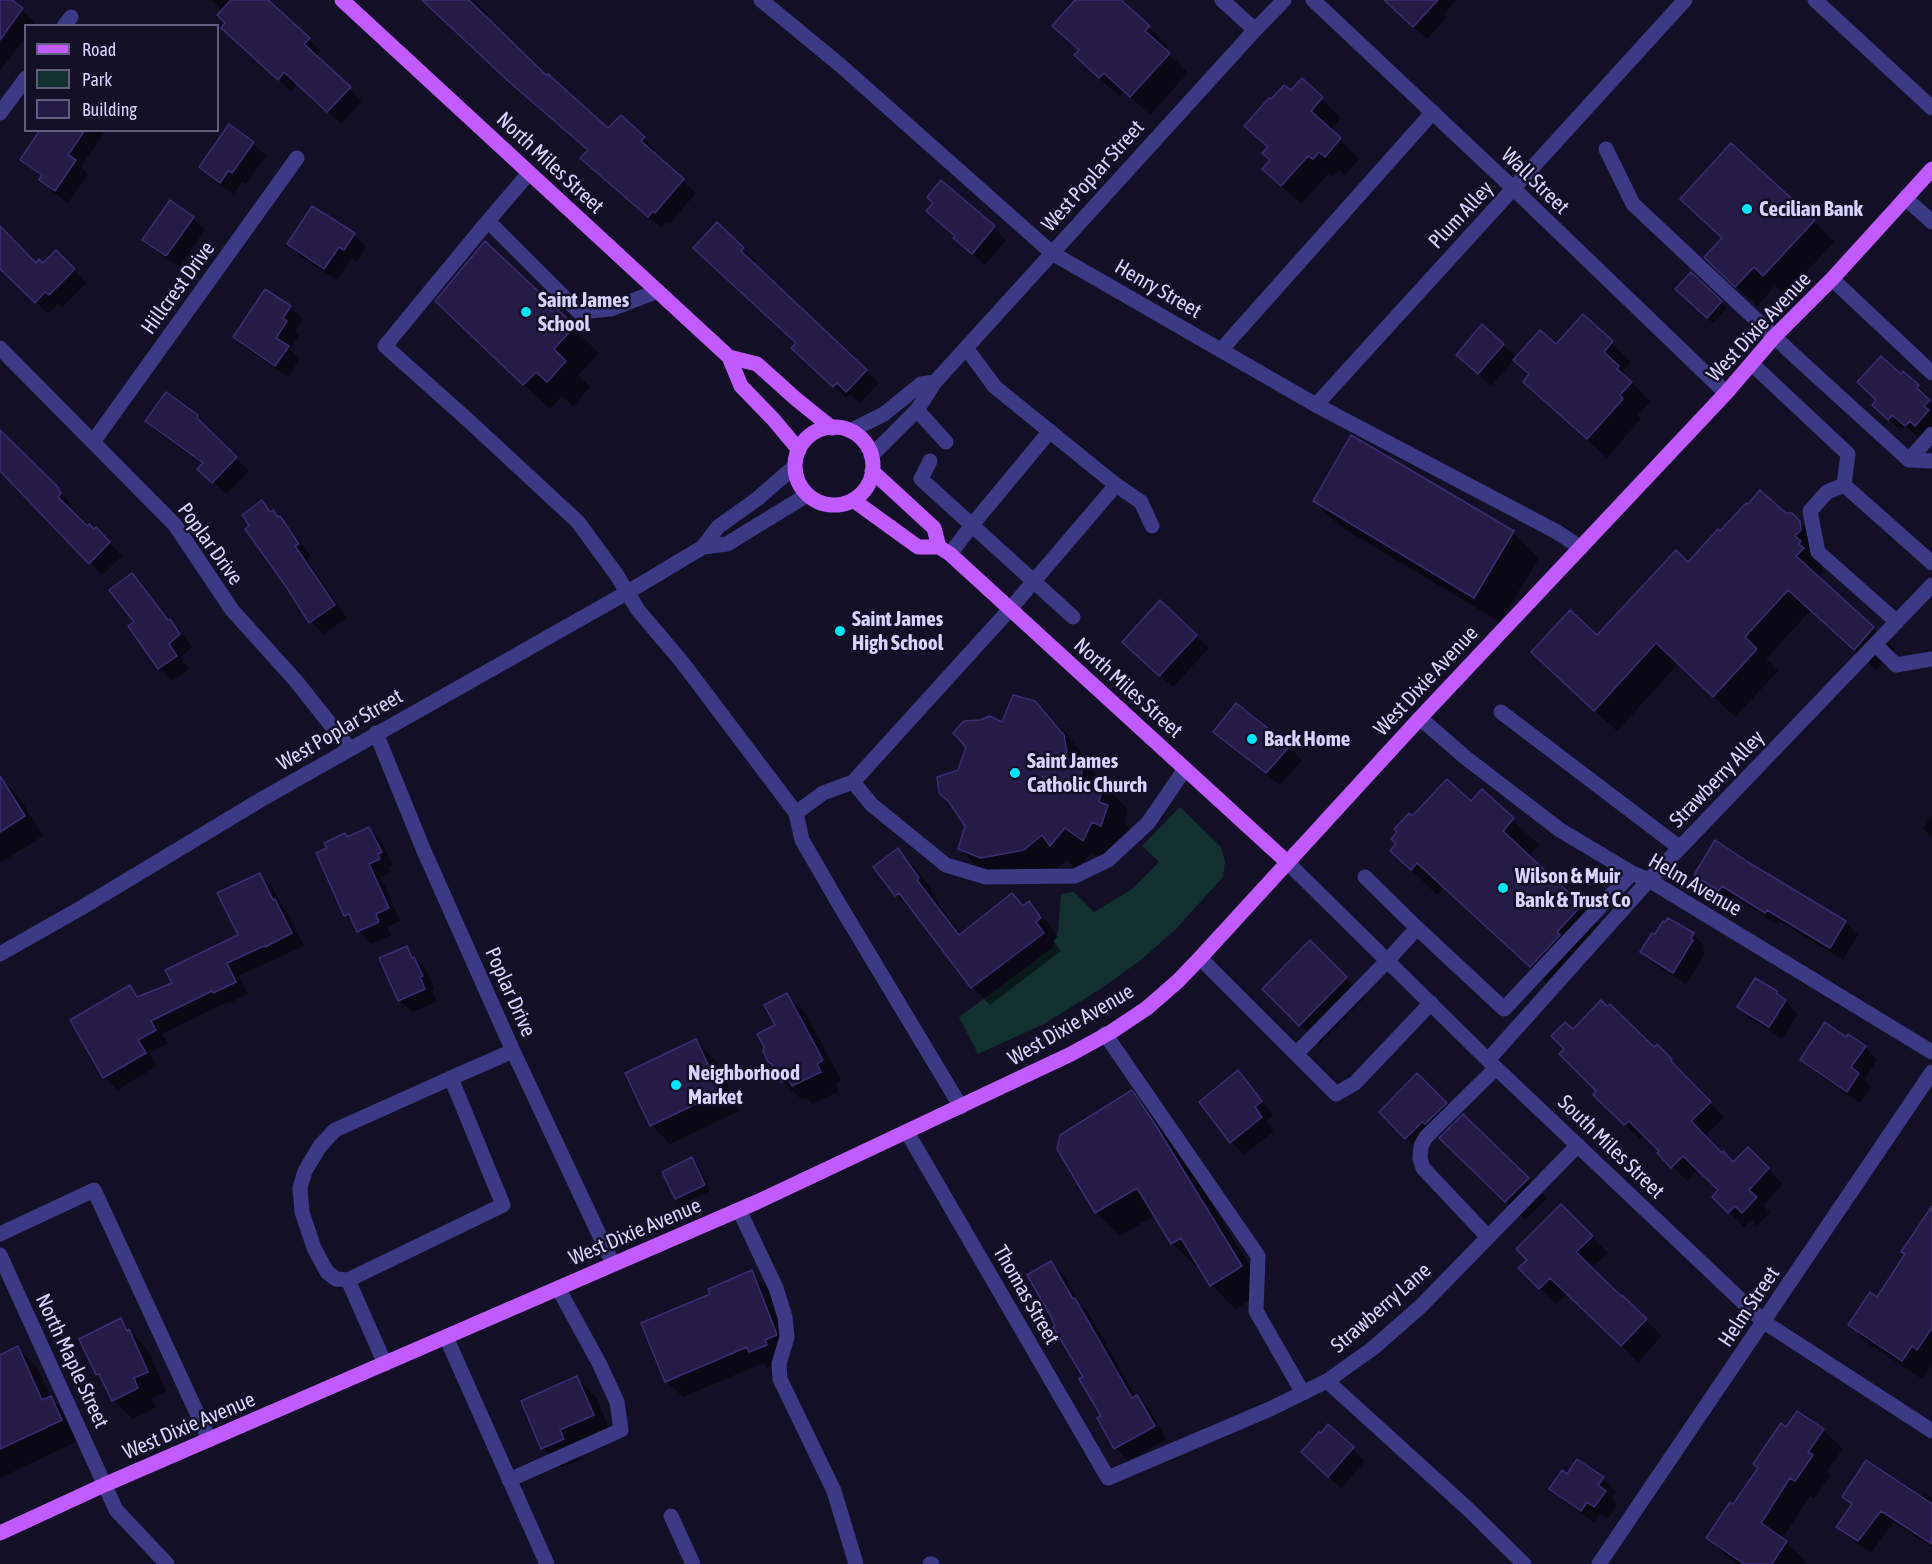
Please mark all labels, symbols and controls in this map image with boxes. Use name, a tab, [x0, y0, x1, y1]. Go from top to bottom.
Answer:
legend	[24, 24, 219, 132]
text: Road	[82, 39, 116, 60]
text: Park	[82, 69, 112, 90]
text: Building	[82, 99, 137, 120]
street label: North Miles Street	[491, 107, 609, 219]
street label: West Poplar Street	[1037, 115, 1149, 237]
street label: Wall Street	[1496, 143, 1574, 219]
street label: Plum Alley	[1423, 176, 1499, 254]
place label: Cecilian Bank	[1759, 196, 1863, 222]
marker: Cecilian Bank	[1740, 202, 1754, 216]
street label: Hillcrest Drive	[136, 237, 220, 339]
street label: Henry Street	[1110, 254, 1206, 324]
street label: West Dixie Avenue	[1702, 267, 1816, 387]
place label: Saint James School	[538, 287, 629, 337]
marker: Saint James School	[519, 305, 533, 319]
street label: Poplar Drive	[172, 498, 248, 590]
place label: Saint James High School	[852, 606, 943, 656]
street label: West Dixie Avenue	[1369, 621, 1483, 741]
marker: Saint James High School	[833, 624, 847, 638]
street label: North Miles Street	[1068, 633, 1188, 743]
street label: West Poplar Street	[273, 684, 407, 776]
street label: Strawberry Alley	[1664, 725, 1770, 833]
place label: Back Home	[1264, 726, 1350, 752]
marker: Back Home	[1245, 732, 1259, 746]
place label: Saint James Catholic Church	[1027, 748, 1147, 798]
marker: Saint James Catholic Church	[1008, 766, 1022, 780]
street label: Helm Avenue	[1644, 848, 1746, 922]
place label: Wilson & Muir Bank & Trust Co	[1515, 863, 1631, 913]
marker: Wilson & Muir Bank & Trust Co	[1496, 881, 1510, 895]
street label: Poplar Drive	[479, 943, 541, 1041]
street label: West Dixie Avenue	[1004, 979, 1138, 1071]
place label: Neighborhood Market	[688, 1060, 800, 1110]
marker: Neighborhood Market	[669, 1078, 683, 1092]
street label: South Miles Street	[1553, 1090, 1669, 1204]
street label: West Dixie Avenue	[565, 1193, 705, 1271]
street label: Thomas Street	[988, 1241, 1064, 1349]
street label: Strawberry Lane	[1326, 1258, 1436, 1358]
street label: Helm Street	[1713, 1262, 1785, 1352]
street label: North Maple Street	[30, 1290, 114, 1432]
street label: West Dixie Avenue	[119, 1387, 259, 1465]

